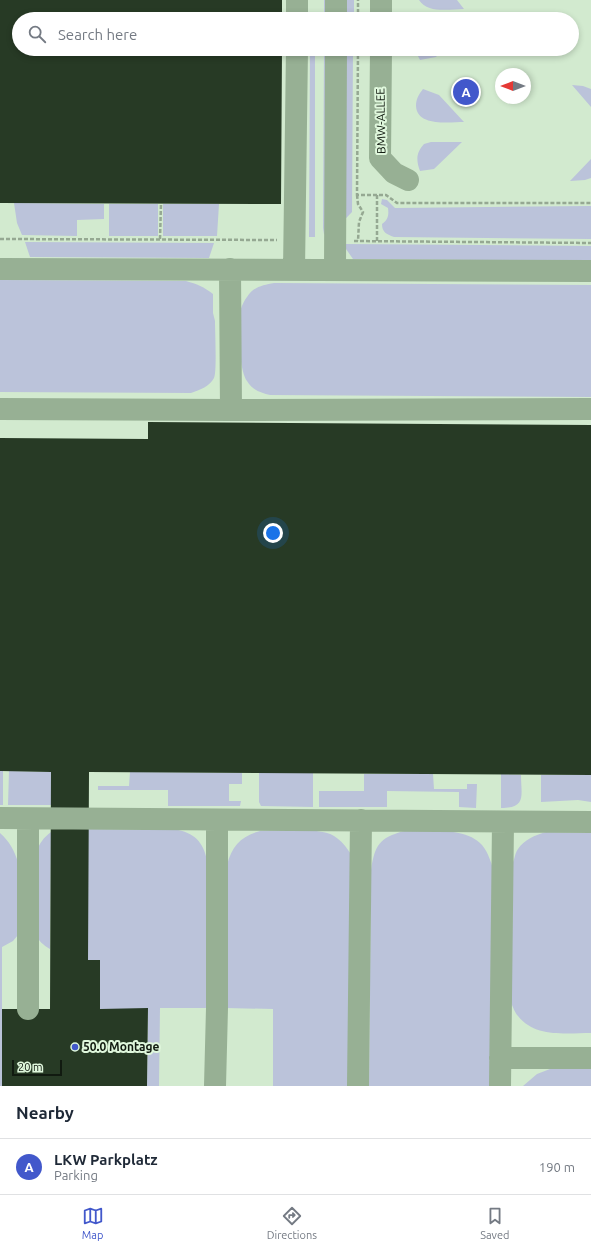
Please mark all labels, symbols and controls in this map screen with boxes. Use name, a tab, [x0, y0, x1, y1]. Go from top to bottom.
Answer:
search box	[12, 12, 579, 56]
icon: search	[26, 23, 48, 45]
text: Search here	[58, 26, 137, 43]
north arrow	[495, 68, 531, 104]
pin: A	[453, 77, 479, 107]
street label: BMW-ALLEE	[373, 88, 388, 154]
your location	[263, 523, 283, 543]
place label: 50.0 Montage	[83, 1040, 160, 1053]
marker: 50.0 Montage	[70, 1042, 80, 1052]
scale bar	[12, 1058, 62, 1077]
text: 20 m	[18, 1061, 42, 1073]
text: Nearby	[16, 1103, 74, 1122]
text: LKW Parkplatz	[54, 1151, 158, 1168]
text: A	[24, 1160, 34, 1174]
text: 190 m	[539, 1160, 575, 1174]
text: Parking	[54, 1168, 98, 1182]
tab: Map	[82, 1205, 104, 1241]
tab: Directions	[267, 1205, 317, 1241]
tab: Saved	[480, 1205, 509, 1241]

